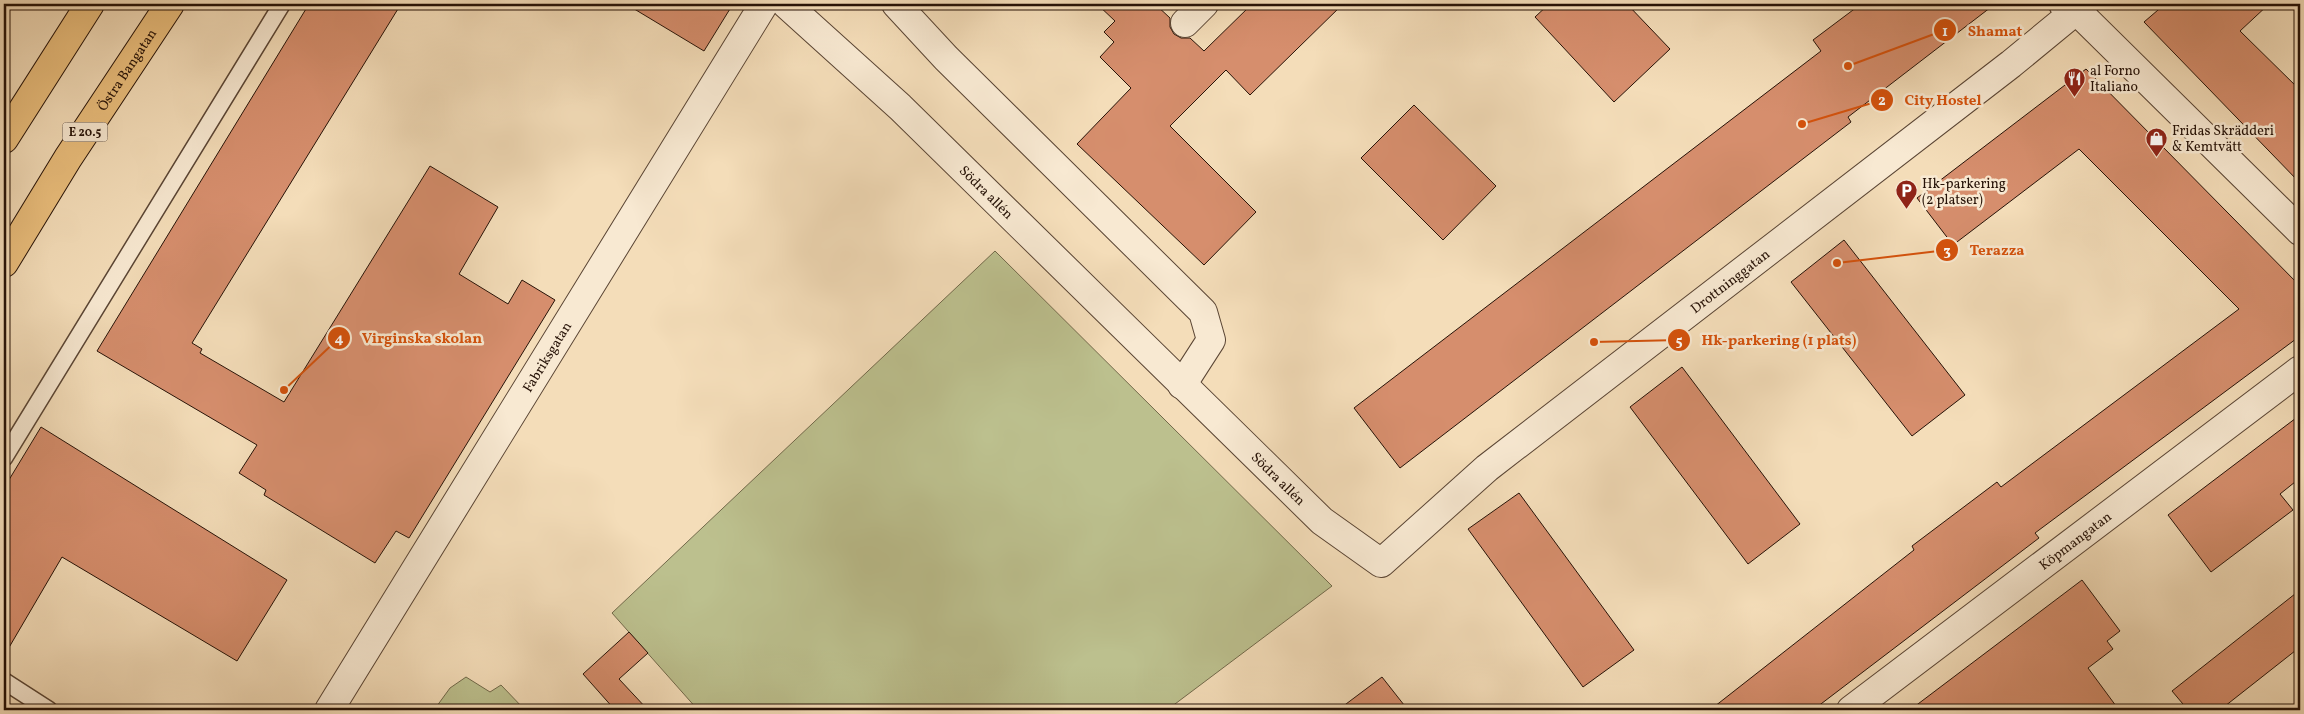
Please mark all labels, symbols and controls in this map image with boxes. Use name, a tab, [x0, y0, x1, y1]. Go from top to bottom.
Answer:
callout: Shamat	[1933, 15, 2032, 45]
text: 1	[1942, 22, 1948, 43]
text: Shamat	[1968, 22, 2023, 43]
street label: Östra Bangatan	[94, 26, 162, 115]
place label: al Forno Italiano	[2090, 62, 2140, 97]
restaurant icon: al Forno Italiano	[2062, 66, 2086, 97]
callout: City Hostel	[1870, 85, 1992, 115]
text: 2	[1878, 91, 1886, 112]
text: City Hostel	[1904, 91, 1982, 112]
road number: E 20.5	[62, 122, 108, 142]
place label: Fridas Skrädderi & Kemtvätt	[2172, 122, 2274, 157]
shop icon: Fridas Skrädderi & Kemtvätt	[2144, 126, 2168, 157]
street label: Södra allén	[954, 162, 1017, 224]
place label: Hk-parkering (2 platser)	[1922, 175, 2006, 210]
parking icon: Hk-parkering (2 platser)	[1894, 179, 1918, 210]
callout: Terazza	[1934, 235, 2034, 265]
text: 3	[1943, 241, 1951, 262]
text: Terazza	[1969, 241, 2025, 262]
street label: Drottninggatan	[1687, 245, 1774, 319]
street label: Fabriksgatan	[519, 319, 577, 396]
callout: Virginska skolan	[327, 323, 492, 353]
callout: Hk-parkering (1 plats)	[1666, 325, 1866, 355]
text: 4	[334, 329, 344, 350]
text: Virginska skolan	[362, 329, 482, 350]
text: 5	[1675, 331, 1683, 352]
text: Hk-parkering (1 plats)	[1702, 331, 1857, 352]
street label: Södra allén	[1246, 449, 1309, 510]
street label: Köpmangatan	[2036, 508, 2116, 575]

